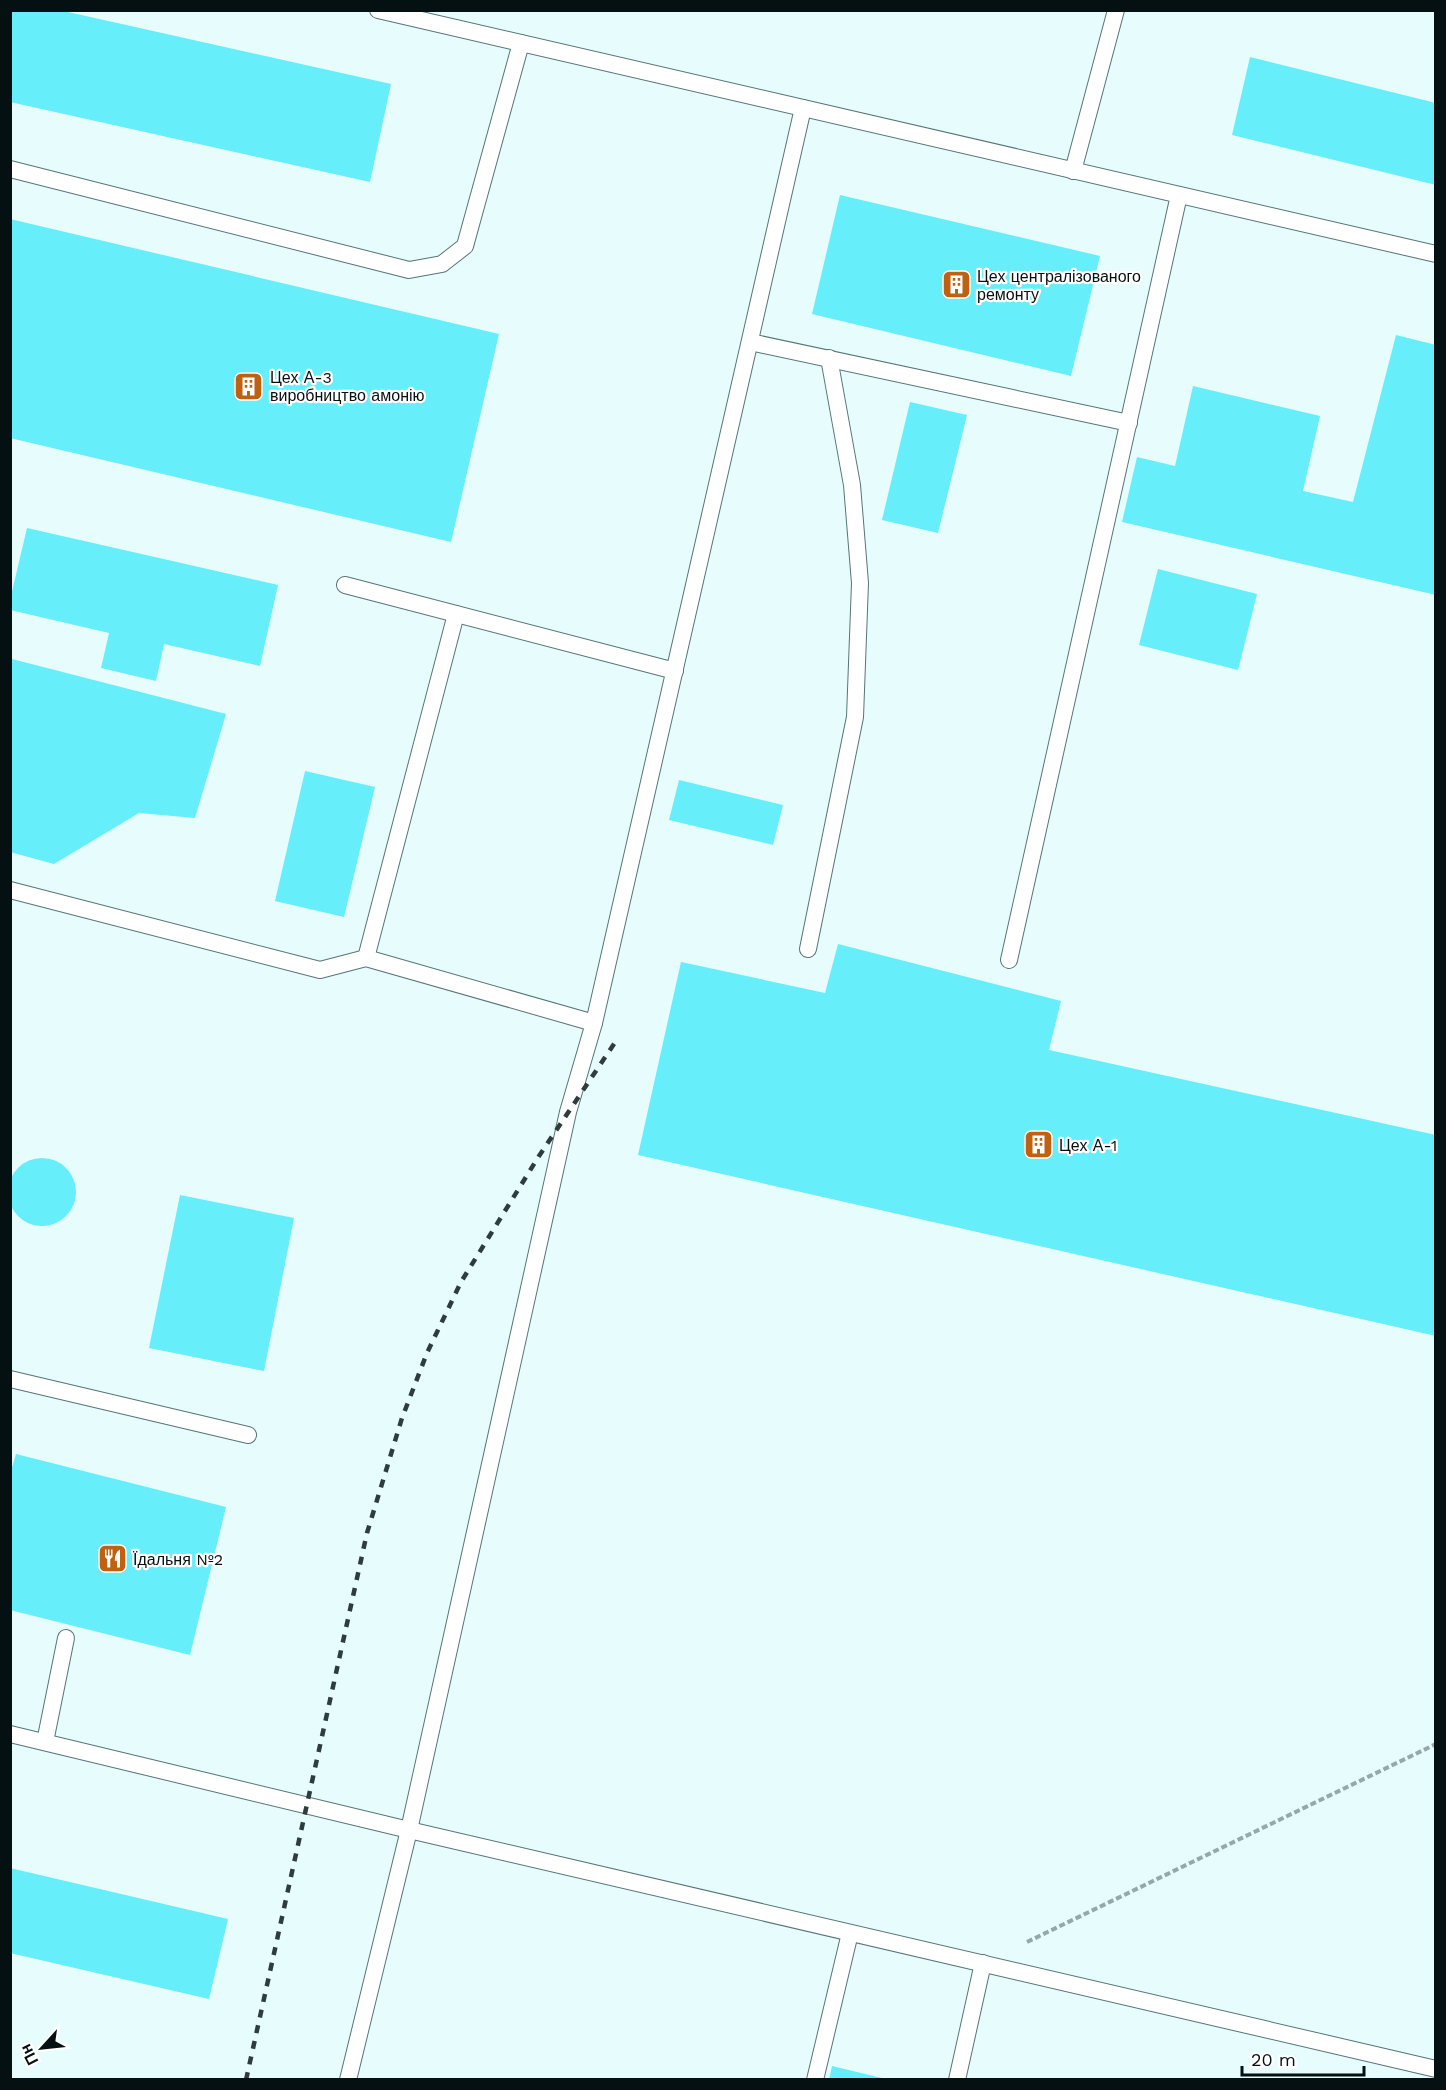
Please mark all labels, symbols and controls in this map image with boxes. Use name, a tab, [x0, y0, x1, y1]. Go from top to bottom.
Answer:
place label: Цех централізованого ремонту	[977, 267, 1141, 304]
building icon: Цех централізованого ремонту	[940, 269, 972, 301]
place label: Цех А-3 виробництво амонію	[270, 368, 425, 405]
building icon: Цех А-3 виробництво амонію	[233, 370, 265, 402]
building icon: Цех А-1	[1022, 1129, 1054, 1161]
place label: Цех А-1	[1059, 1136, 1117, 1155]
restaurant icon: Їдальня №2	[96, 1543, 128, 1575]
place label: Їдальня №2	[133, 1550, 223, 1569]
north arrow	[12, 2018, 72, 2078]
scale bar	[1242, 2039, 1364, 2077]
text: Пн	[16, 2041, 42, 2068]
text: 20 m	[1251, 2049, 1296, 2070]

